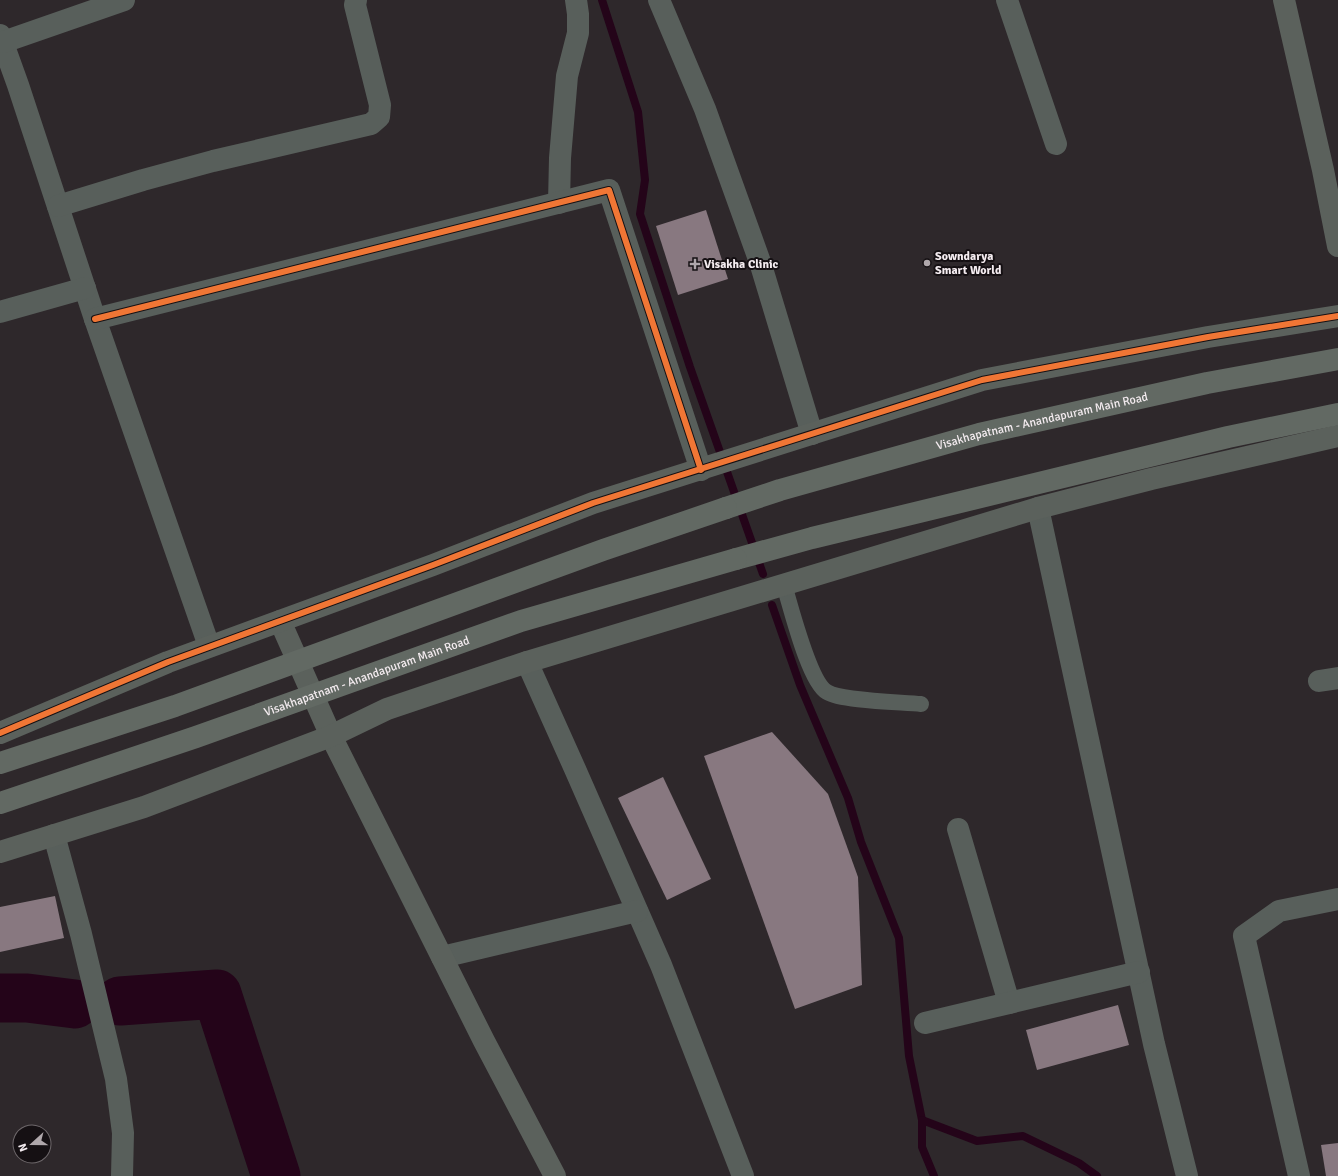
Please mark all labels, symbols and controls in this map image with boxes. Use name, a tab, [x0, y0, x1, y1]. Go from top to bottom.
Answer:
place label: Sowndarya Smart World	[935, 249, 1002, 278]
place label: Visakha Clinic	[704, 257, 779, 272]
marker: Visakha Clinic	[689, 258, 701, 270]
marker: Sowndarya Smart World	[922, 258, 932, 268]
street label: Visakhapatnam - Anandapuram Main Road	[934, 389, 1149, 453]
street label: Visakhapatnam - Anandapuram Main Road	[262, 633, 471, 720]
north arrow	[12, 1124, 52, 1164]
text: N	[16, 1142, 31, 1153]

